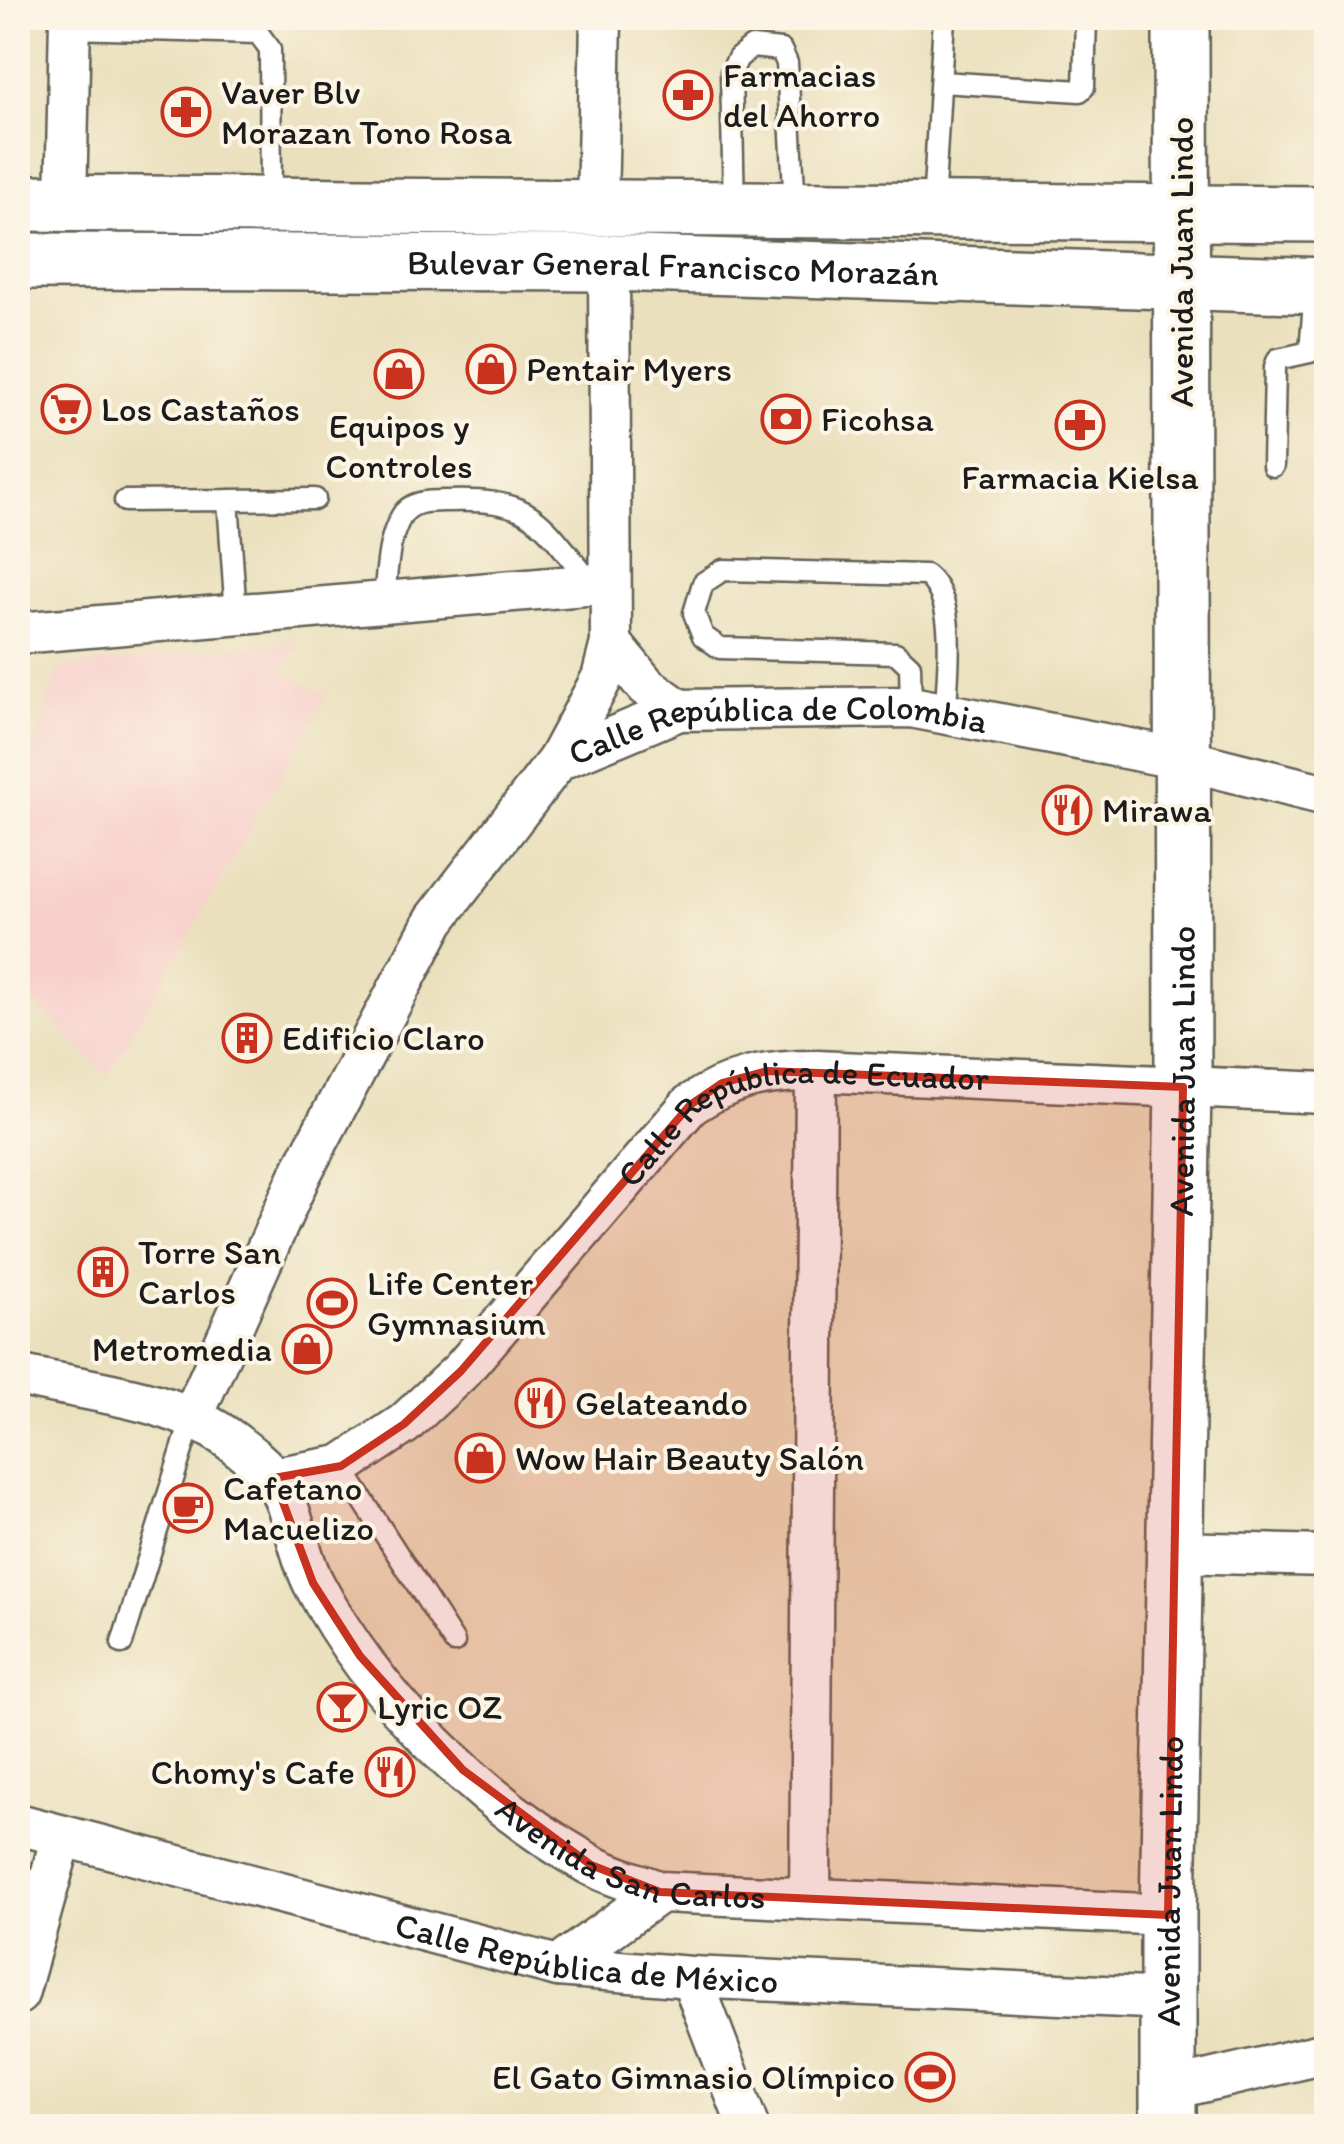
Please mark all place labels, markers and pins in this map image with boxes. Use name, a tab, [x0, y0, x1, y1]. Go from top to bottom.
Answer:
place label: Farmacias del Ahorro	[723, 54, 880, 136]
pharmacy icon: Farmacias del Ahorro	[662, 69, 714, 121]
place label: Vaver Blv Morazan Tono Rosa	[221, 71, 512, 153]
pharmacy icon: Vaver Blv Morazan Tono Rosa	[160, 86, 212, 138]
shop icon: Pentair Myers	[465, 343, 517, 395]
shop icon: Equipos y Controles	[373, 348, 425, 400]
place label: Pentair Myers	[526, 348, 732, 390]
supermarket icon: Los Castaños	[40, 383, 92, 435]
place label: Los Castaños	[101, 388, 300, 430]
bank icon: Ficohsa	[760, 393, 812, 445]
place label: Ficohsa	[821, 398, 934, 440]
pharmacy icon: Farmacia Kielsa	[1054, 399, 1106, 451]
place label: Equipos y Controles	[325, 405, 473, 487]
place label: Farmacia Kielsa	[961, 456, 1199, 498]
restaurant icon: Mirawa	[1041, 784, 1093, 836]
place label: Mirawa	[1102, 789, 1212, 831]
building icon: Edificio Claro	[221, 1012, 273, 1064]
place label: Edificio Claro	[282, 1017, 485, 1059]
place label: Torre San Carlos	[138, 1231, 282, 1313]
building icon: Torre San Carlos	[77, 1246, 129, 1298]
place label: Life Center Gymnasium	[367, 1262, 546, 1344]
sports icon: Life Center Gymnasium	[306, 1277, 358, 1329]
shop icon: Metromedia	[281, 1323, 333, 1375]
place label: Metromedia	[92, 1328, 272, 1370]
restaurant icon: Gelateando	[514, 1377, 566, 1429]
place label: Gelateando	[575, 1382, 748, 1424]
shop icon: Wow Hair Beauty Salón	[454, 1432, 506, 1484]
place label: Wow Hair Beauty Salón	[515, 1437, 864, 1479]
place label: Cafetano Macuelizo	[223, 1467, 374, 1549]
cafe icon: Cafetano Macuelizo	[162, 1482, 214, 1534]
bar icon: Lyric OZ	[316, 1681, 368, 1733]
place label: Lyric OZ	[377, 1686, 502, 1728]
restaurant icon: Chomy's Cafe	[364, 1746, 416, 1798]
place label: Chomy's Cafe	[150, 1751, 355, 1793]
sports icon: El Gato Gimnasio Olímpico	[904, 2051, 956, 2103]
place label: El Gato Gimnasio Olímpico	[492, 2056, 895, 2098]

